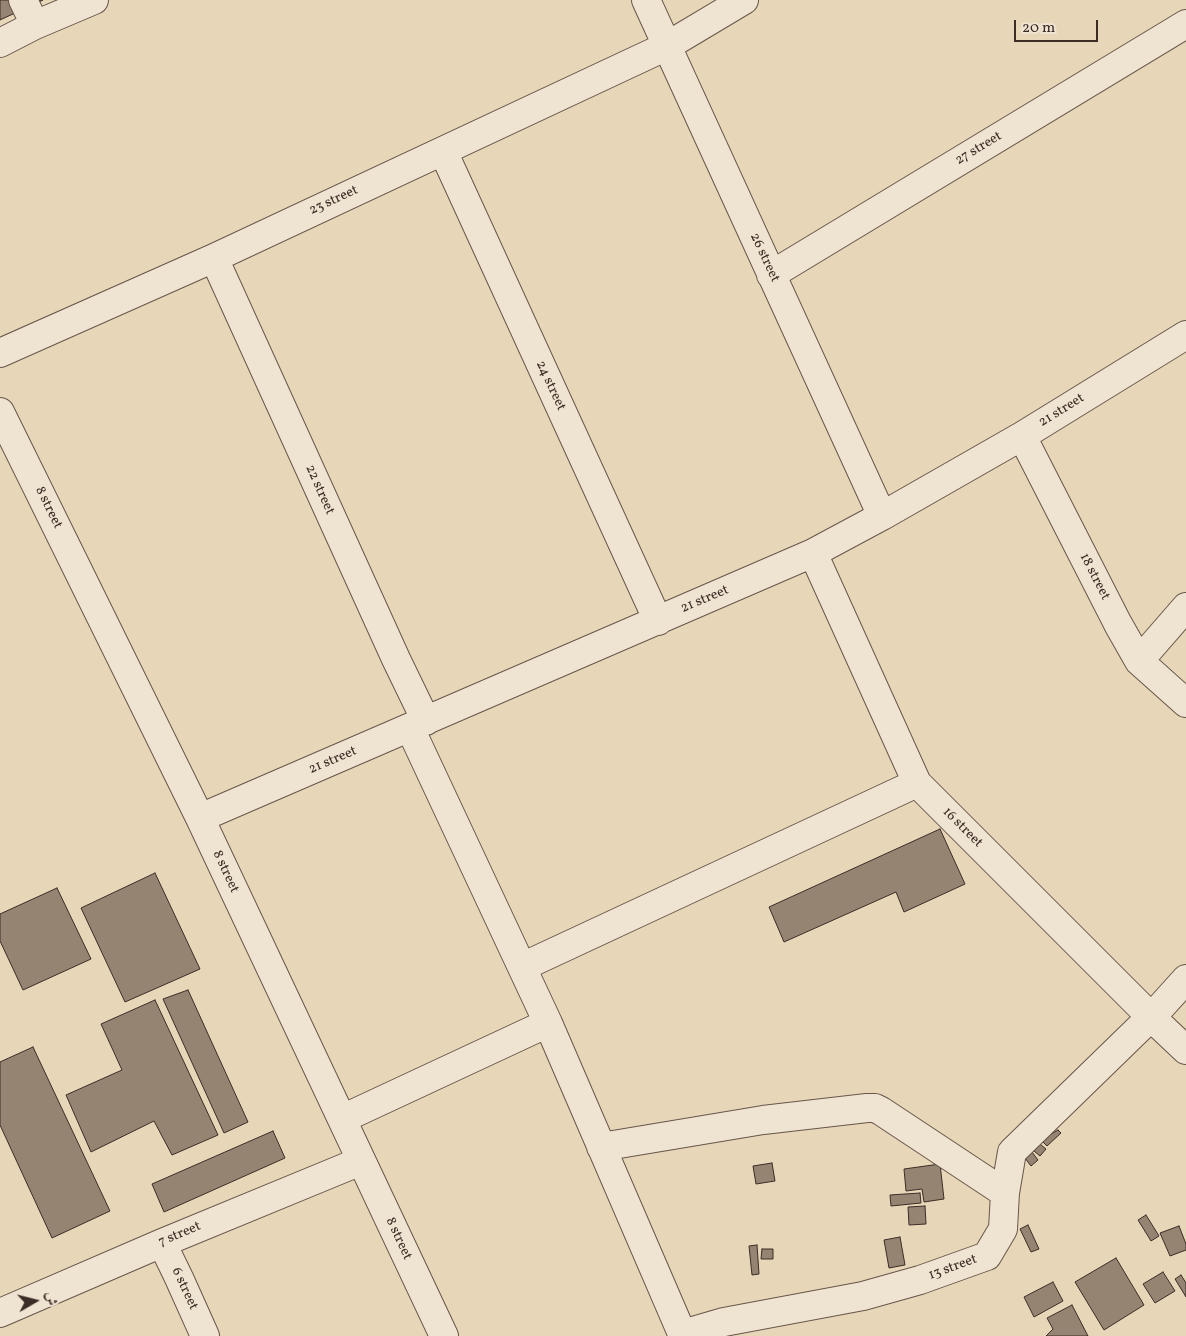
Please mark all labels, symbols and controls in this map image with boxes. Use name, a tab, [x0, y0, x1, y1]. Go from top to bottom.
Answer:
scale bar	[1016, 10, 1100, 42]
text: 20 m	[1022, 18, 1055, 39]
street label: 27 street	[953, 128, 1005, 170]
street label: 23 street	[307, 182, 361, 220]
street label: 26 street	[745, 231, 783, 285]
street label: 24 street	[531, 358, 569, 414]
street label: 21 street	[1036, 390, 1088, 432]
street label: 22 street	[301, 462, 337, 518]
street label: 8 street	[31, 484, 65, 532]
street label: 18 street	[1075, 551, 1113, 603]
street label: 21 street	[678, 582, 732, 618]
street label: 21 street	[306, 743, 360, 779]
street label: 16 street	[938, 804, 986, 852]
street label: 8 street	[208, 848, 242, 896]
street label: 8 street	[381, 1215, 415, 1263]
street label: 7 street	[156, 1219, 204, 1251]
street label: 13 street	[926, 1251, 980, 1285]
street label: 6 street	[167, 1265, 201, 1313]
north arrow	[10, 1276, 60, 1326]
text: ش	[40, 1291, 61, 1307]

